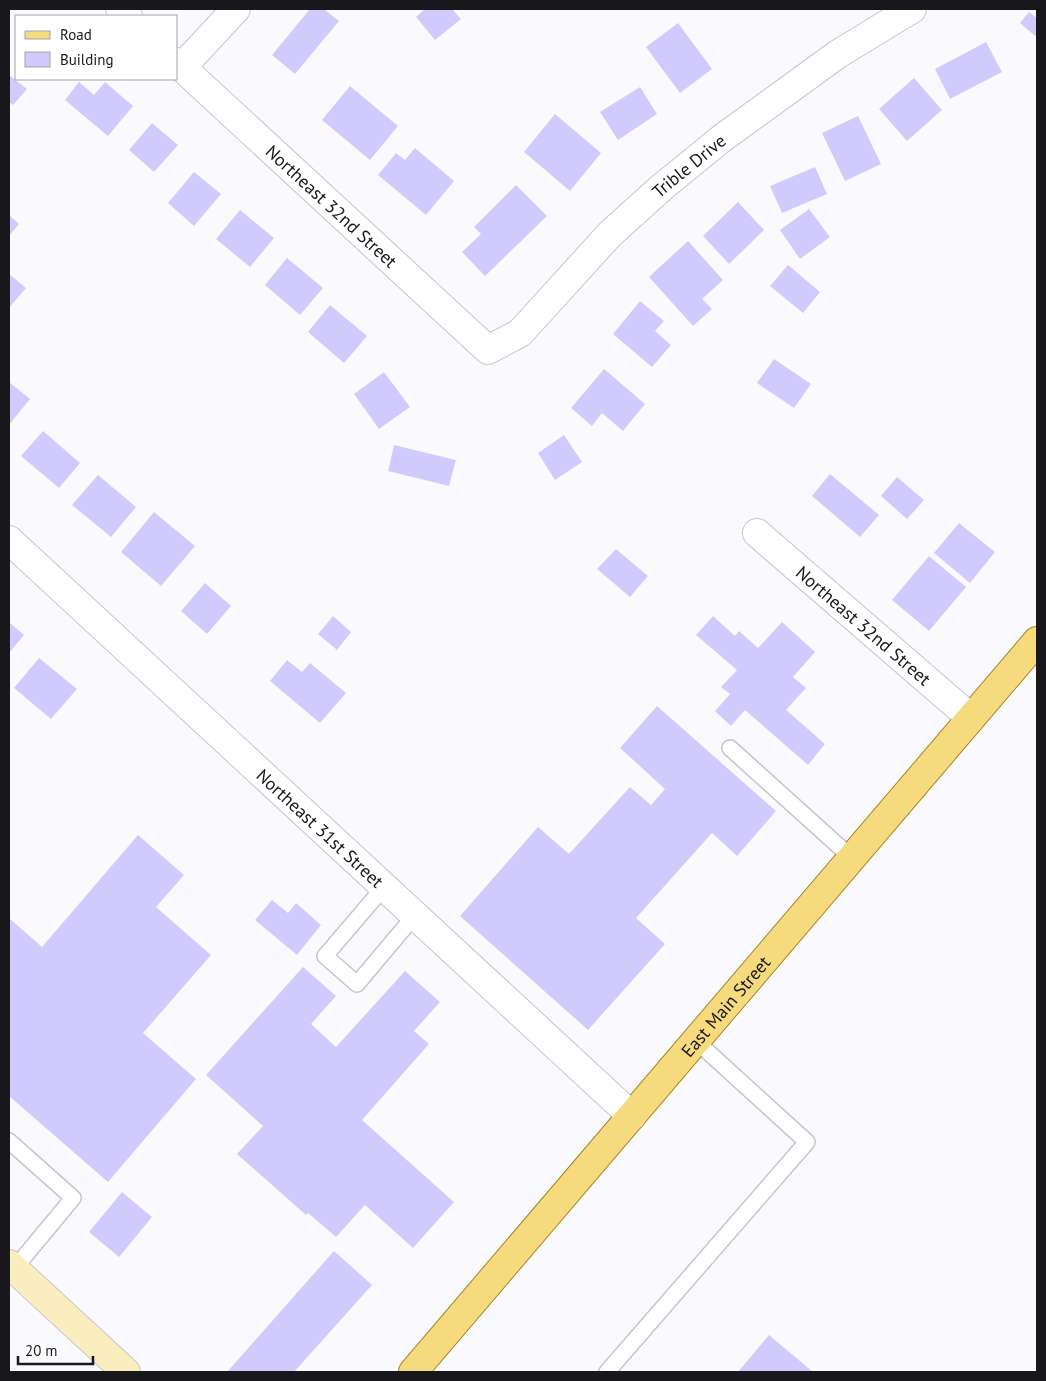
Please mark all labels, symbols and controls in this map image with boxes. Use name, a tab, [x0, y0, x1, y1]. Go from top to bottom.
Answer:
legend	[15, 15, 178, 80]
text: Road	[60, 25, 92, 44]
text: Building	[60, 50, 114, 69]
street label: Trible Drive	[647, 129, 730, 202]
street label: Northeast 32nd Street	[261, 139, 402, 272]
street label: Northeast 32nd Street	[791, 561, 936, 690]
street label: Northeast 31st Street	[252, 763, 389, 892]
street label: East Main Street	[676, 951, 775, 1061]
scale bar	[18, 1334, 92, 1366]
text: 20 m	[25, 1341, 58, 1360]

